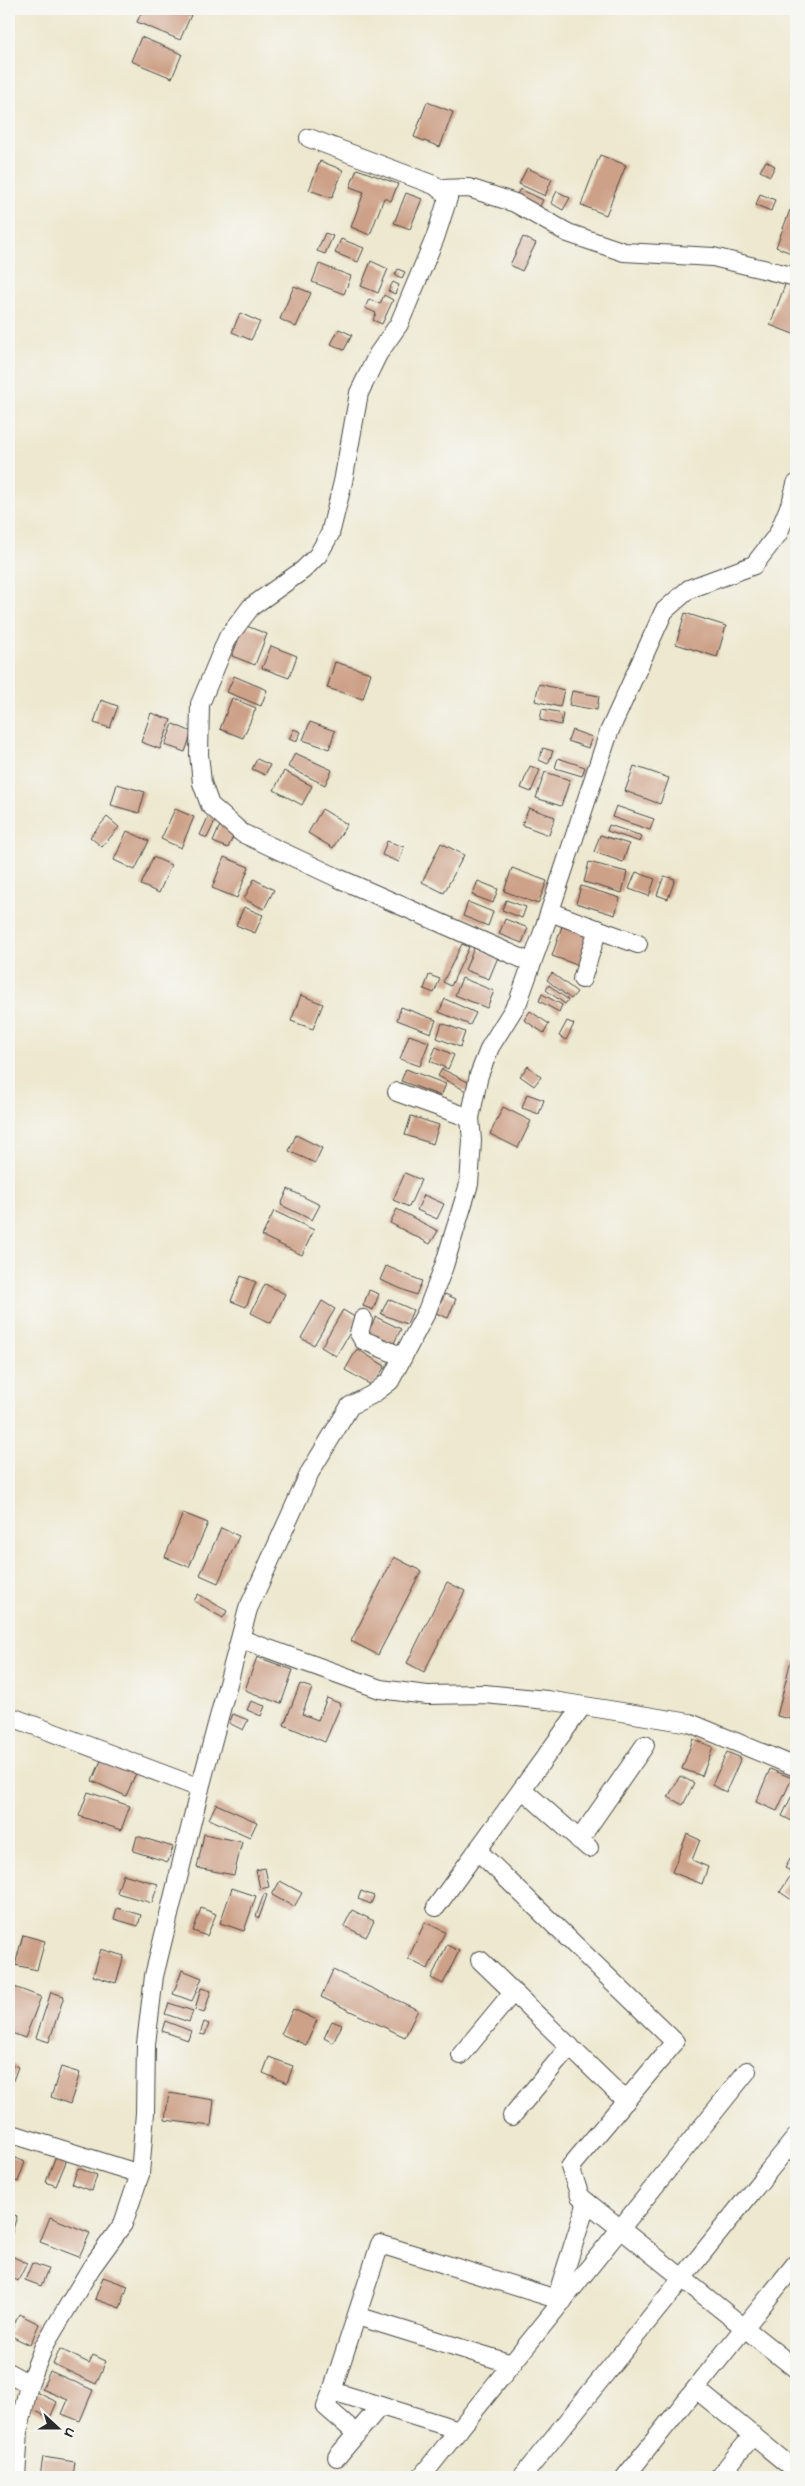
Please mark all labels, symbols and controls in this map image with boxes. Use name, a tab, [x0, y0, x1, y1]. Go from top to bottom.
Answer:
north arrow	[32, 2404, 82, 2454]
text: U	[58, 2425, 80, 2440]

